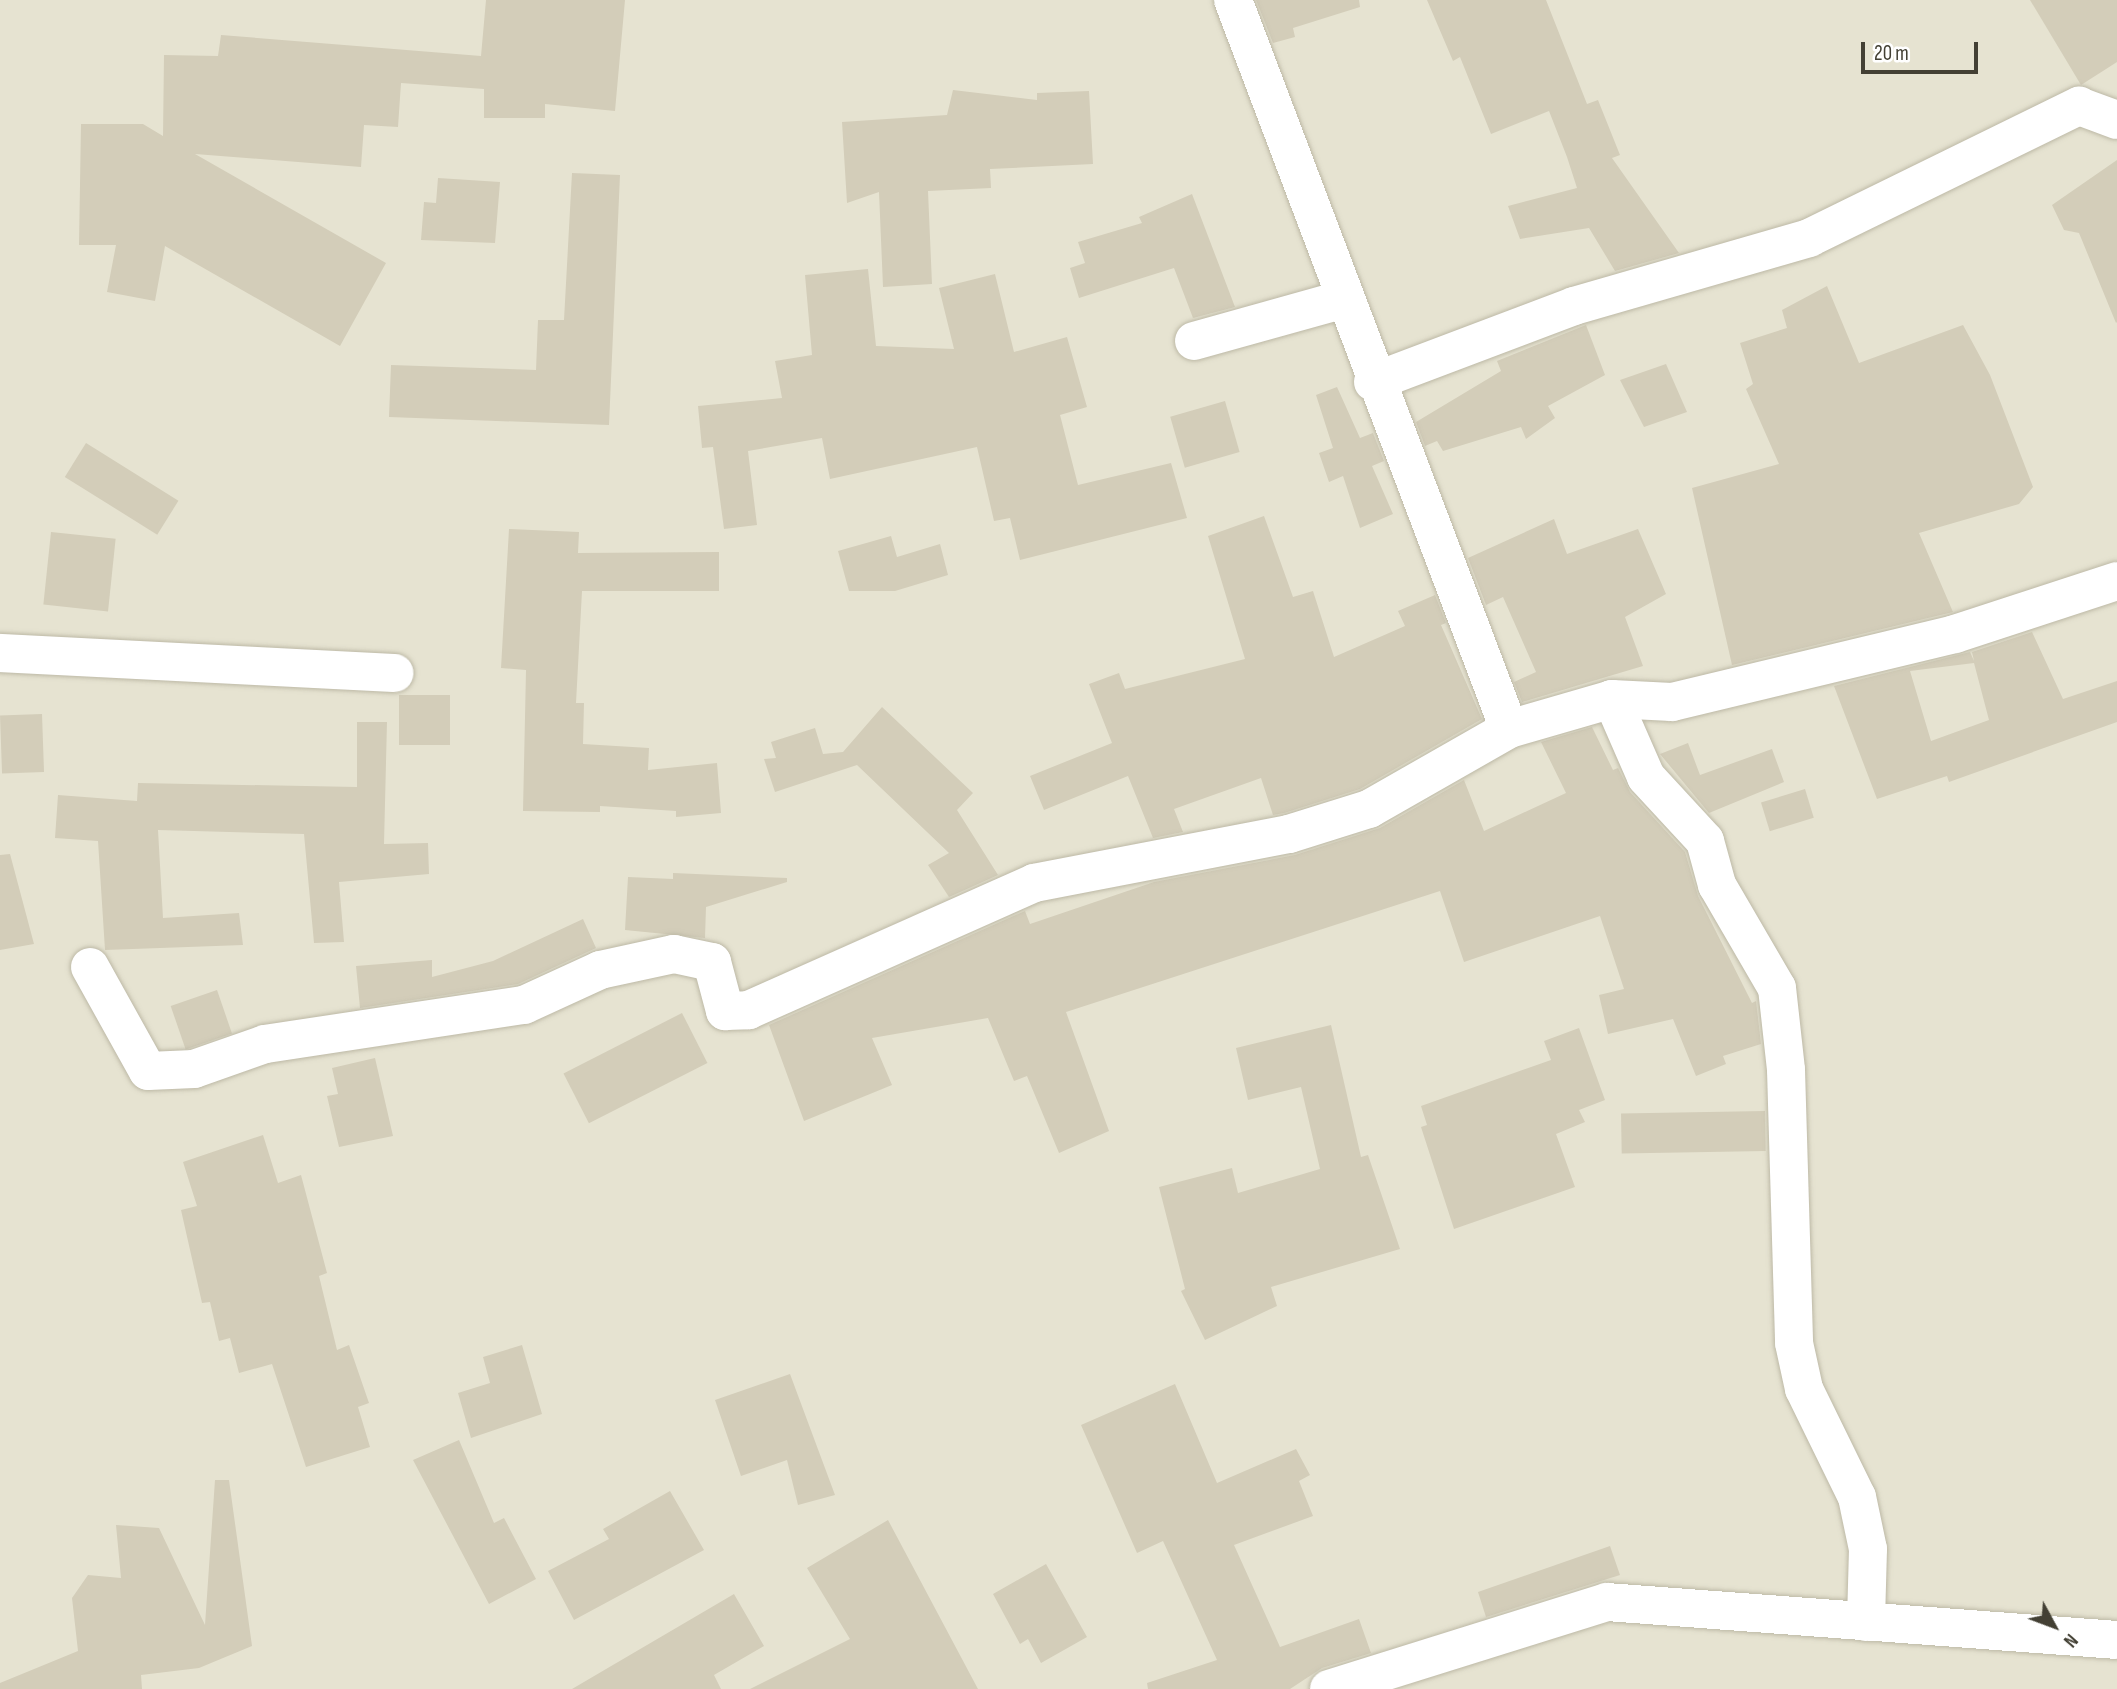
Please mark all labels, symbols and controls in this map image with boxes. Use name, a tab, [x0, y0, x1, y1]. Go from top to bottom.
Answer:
scale bar	[1865, 28, 1982, 72]
text: 20 m	[1874, 41, 1909, 66]
north arrow	[2019, 1591, 2089, 1661]
text: N	[2058, 1629, 2082, 1651]

